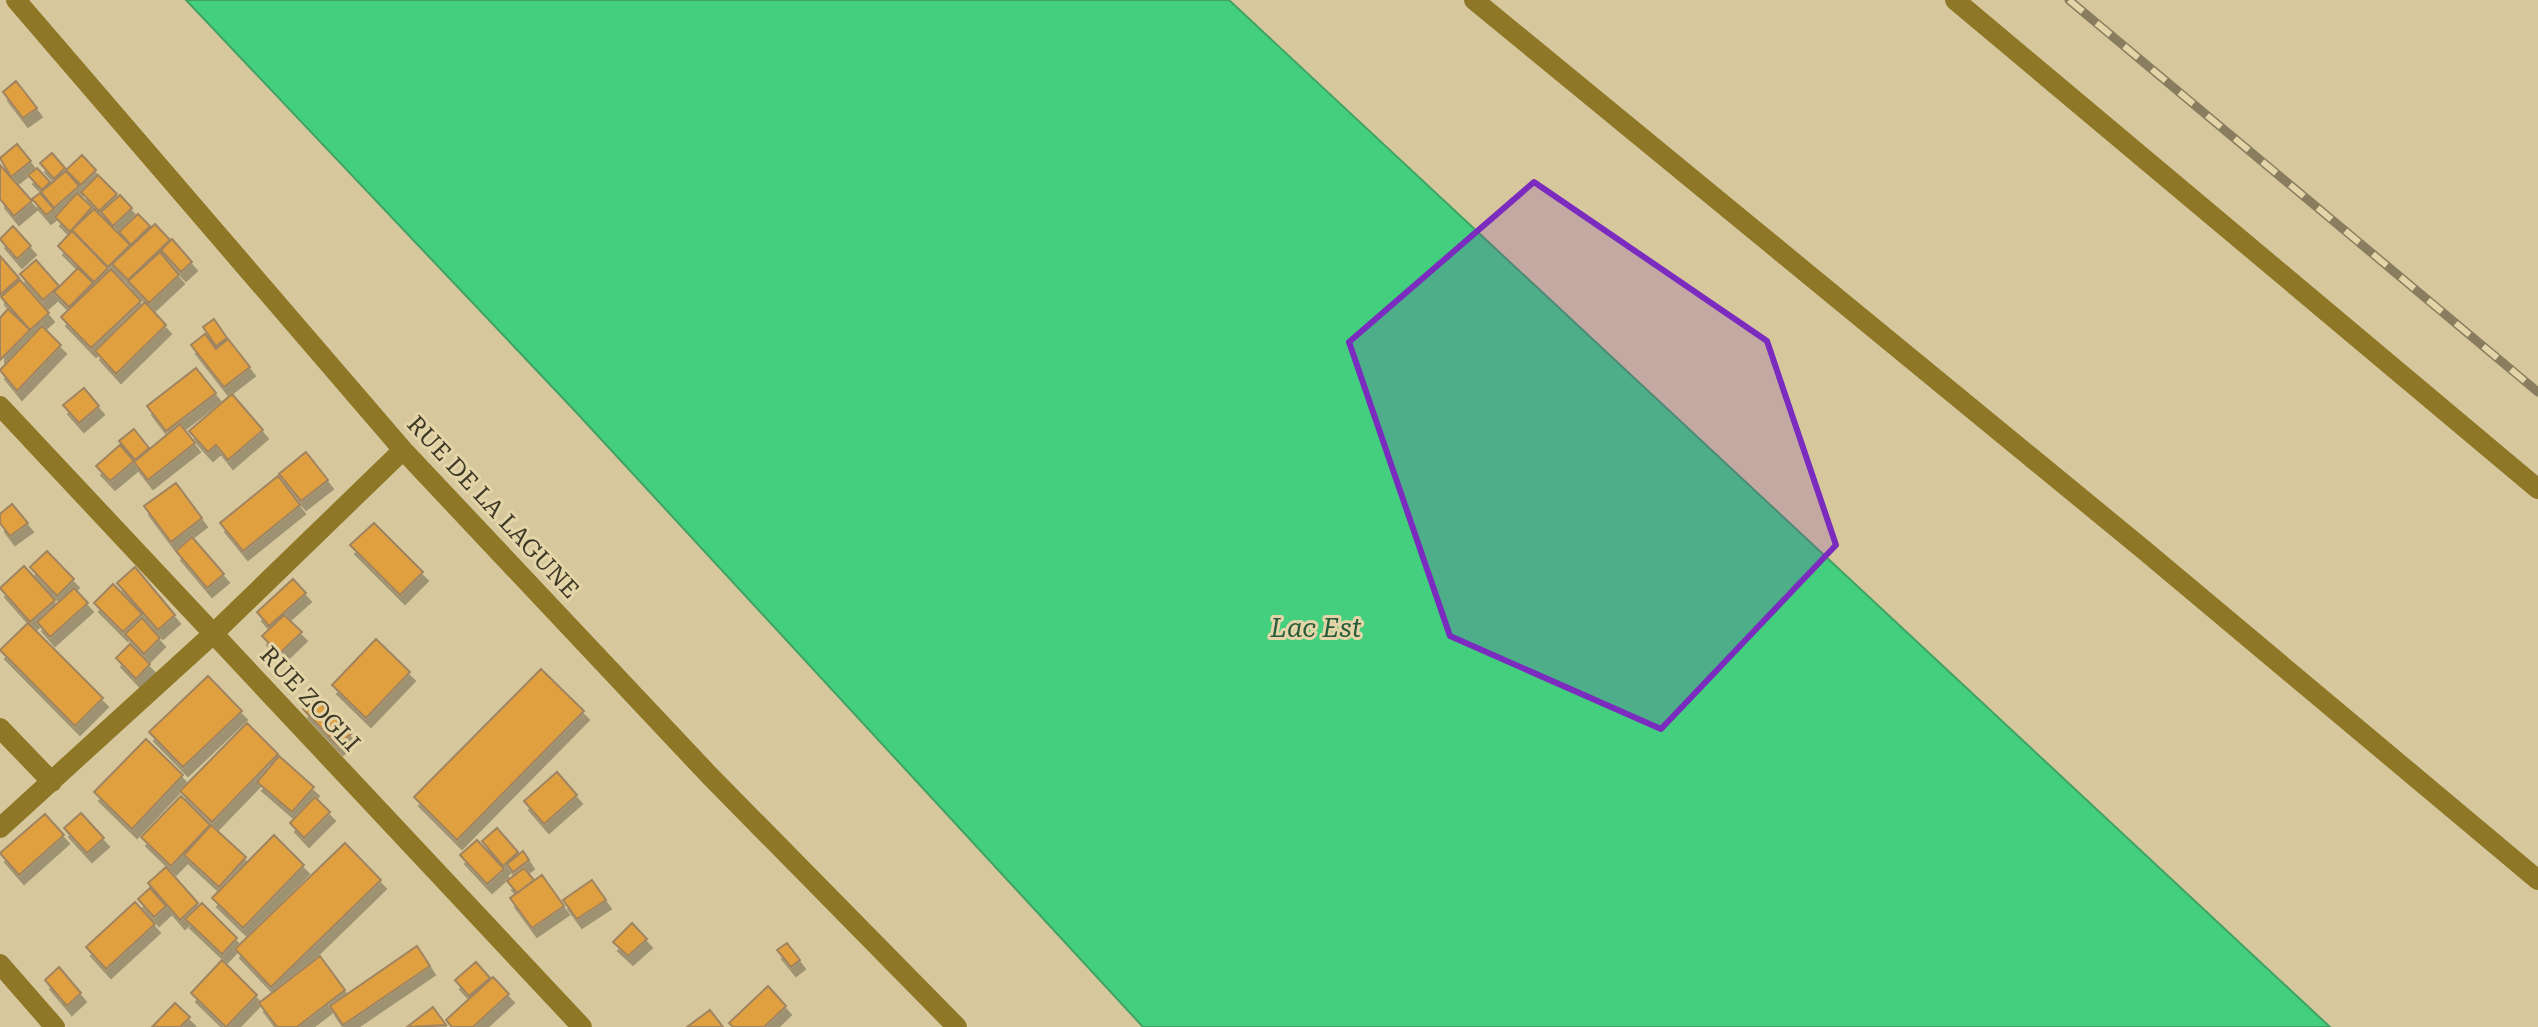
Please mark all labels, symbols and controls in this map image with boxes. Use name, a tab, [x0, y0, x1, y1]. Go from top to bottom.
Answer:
street label: RUE DE LA LAGUNE	[401, 410, 585, 604]
water label: Lac Est	[1270, 613, 1362, 643]
street label: RUE ZOGLI	[254, 641, 366, 757]

